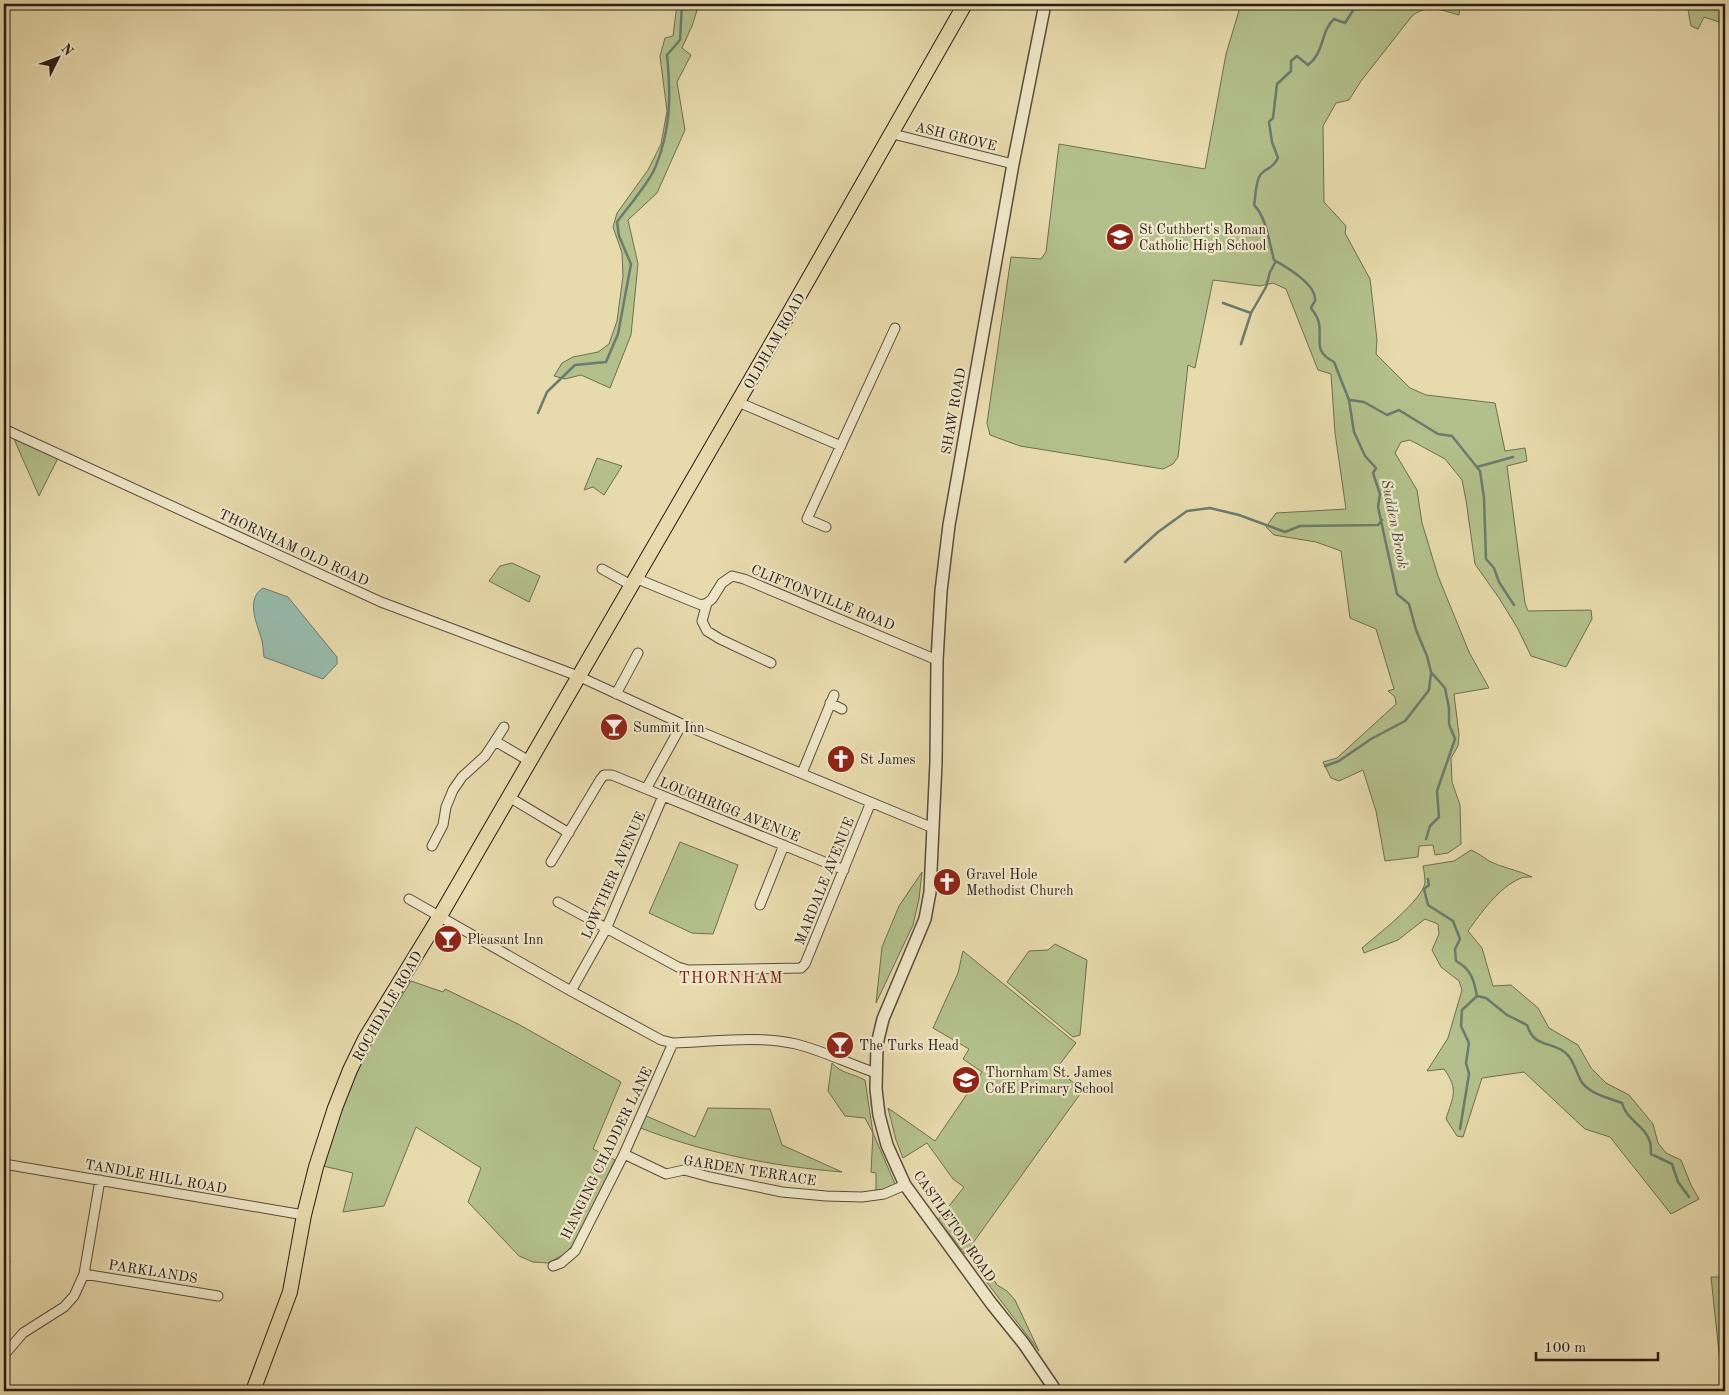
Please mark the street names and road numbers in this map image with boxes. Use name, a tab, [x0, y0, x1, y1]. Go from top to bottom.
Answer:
street label: ASH GROVE	[914, 120, 998, 154]
street label: OLDHAM ROAD	[742, 291, 808, 392]
street label: SHAW ROAD	[939, 367, 968, 456]
street label: THORNHAM OLD ROAD	[216, 507, 371, 589]
street label: CLIFTONVILLE ROAD	[749, 563, 897, 633]
street label: LOUGHRIGG AVENUE	[657, 775, 802, 845]
street label: LOWTHER AVENUE	[579, 810, 648, 941]
street label: MARDALE AVENUE	[793, 816, 857, 947]
street label: ROCHDALE ROAD	[351, 949, 425, 1064]
street label: HANGING CHADDER LANE	[559, 1065, 655, 1242]
street label: GARDEN TERRACE	[682, 1154, 817, 1188]
street label: TANDLE HILL ROAD	[84, 1158, 228, 1196]
street label: CASTLETON ROAD	[911, 1168, 998, 1285]
street label: PARKLANDS	[107, 1258, 199, 1286]

